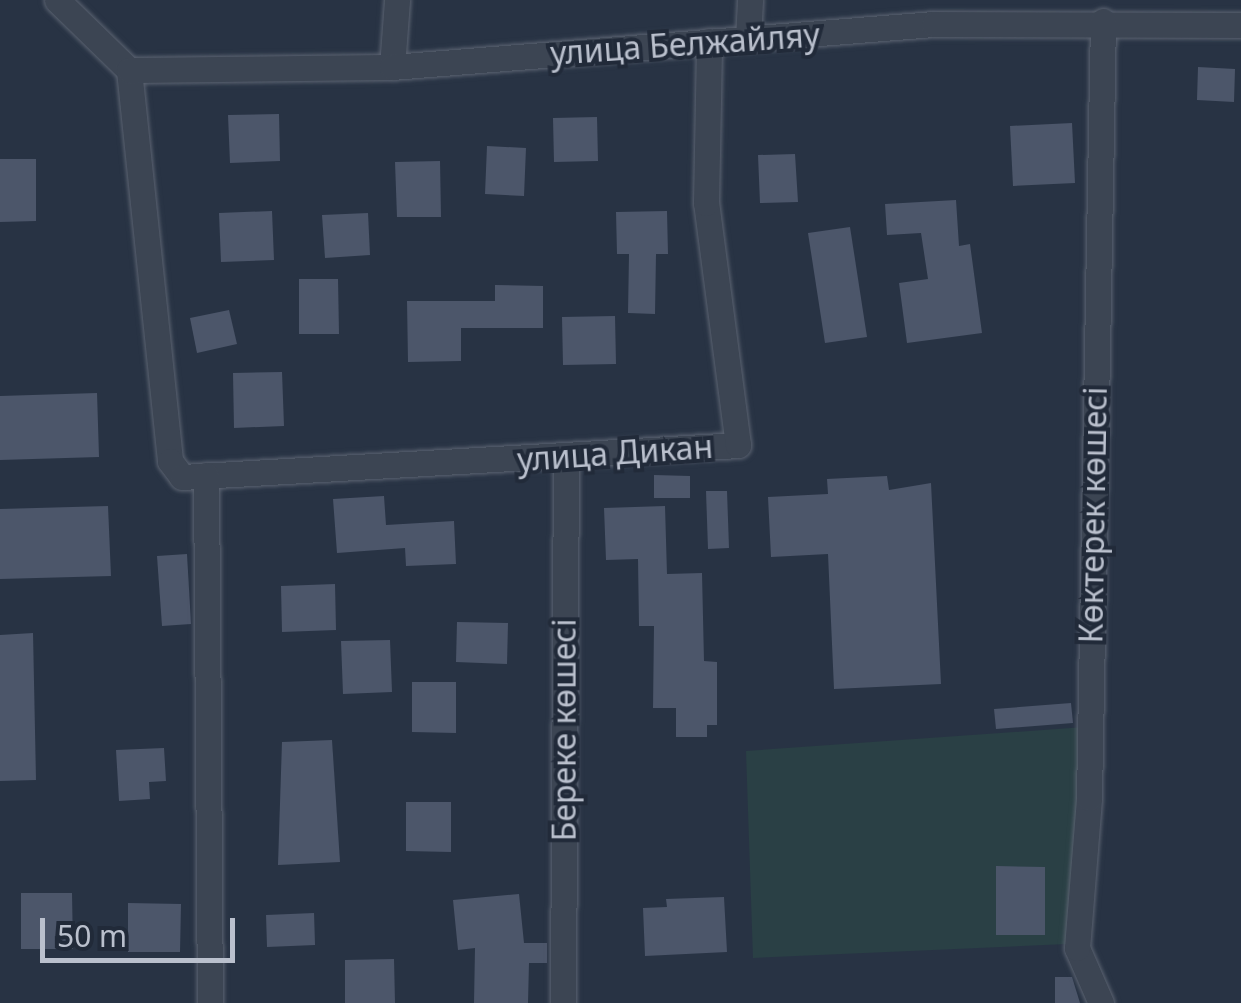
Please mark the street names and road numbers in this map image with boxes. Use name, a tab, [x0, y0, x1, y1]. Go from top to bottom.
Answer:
street label: улица Белжайляу	[549, 15, 821, 73]
street label: Көктерек көшесі	[1072, 386, 1114, 644]
street label: улица Дикан	[516, 427, 714, 479]
street label: Береке көшесі	[545, 619, 583, 841]

